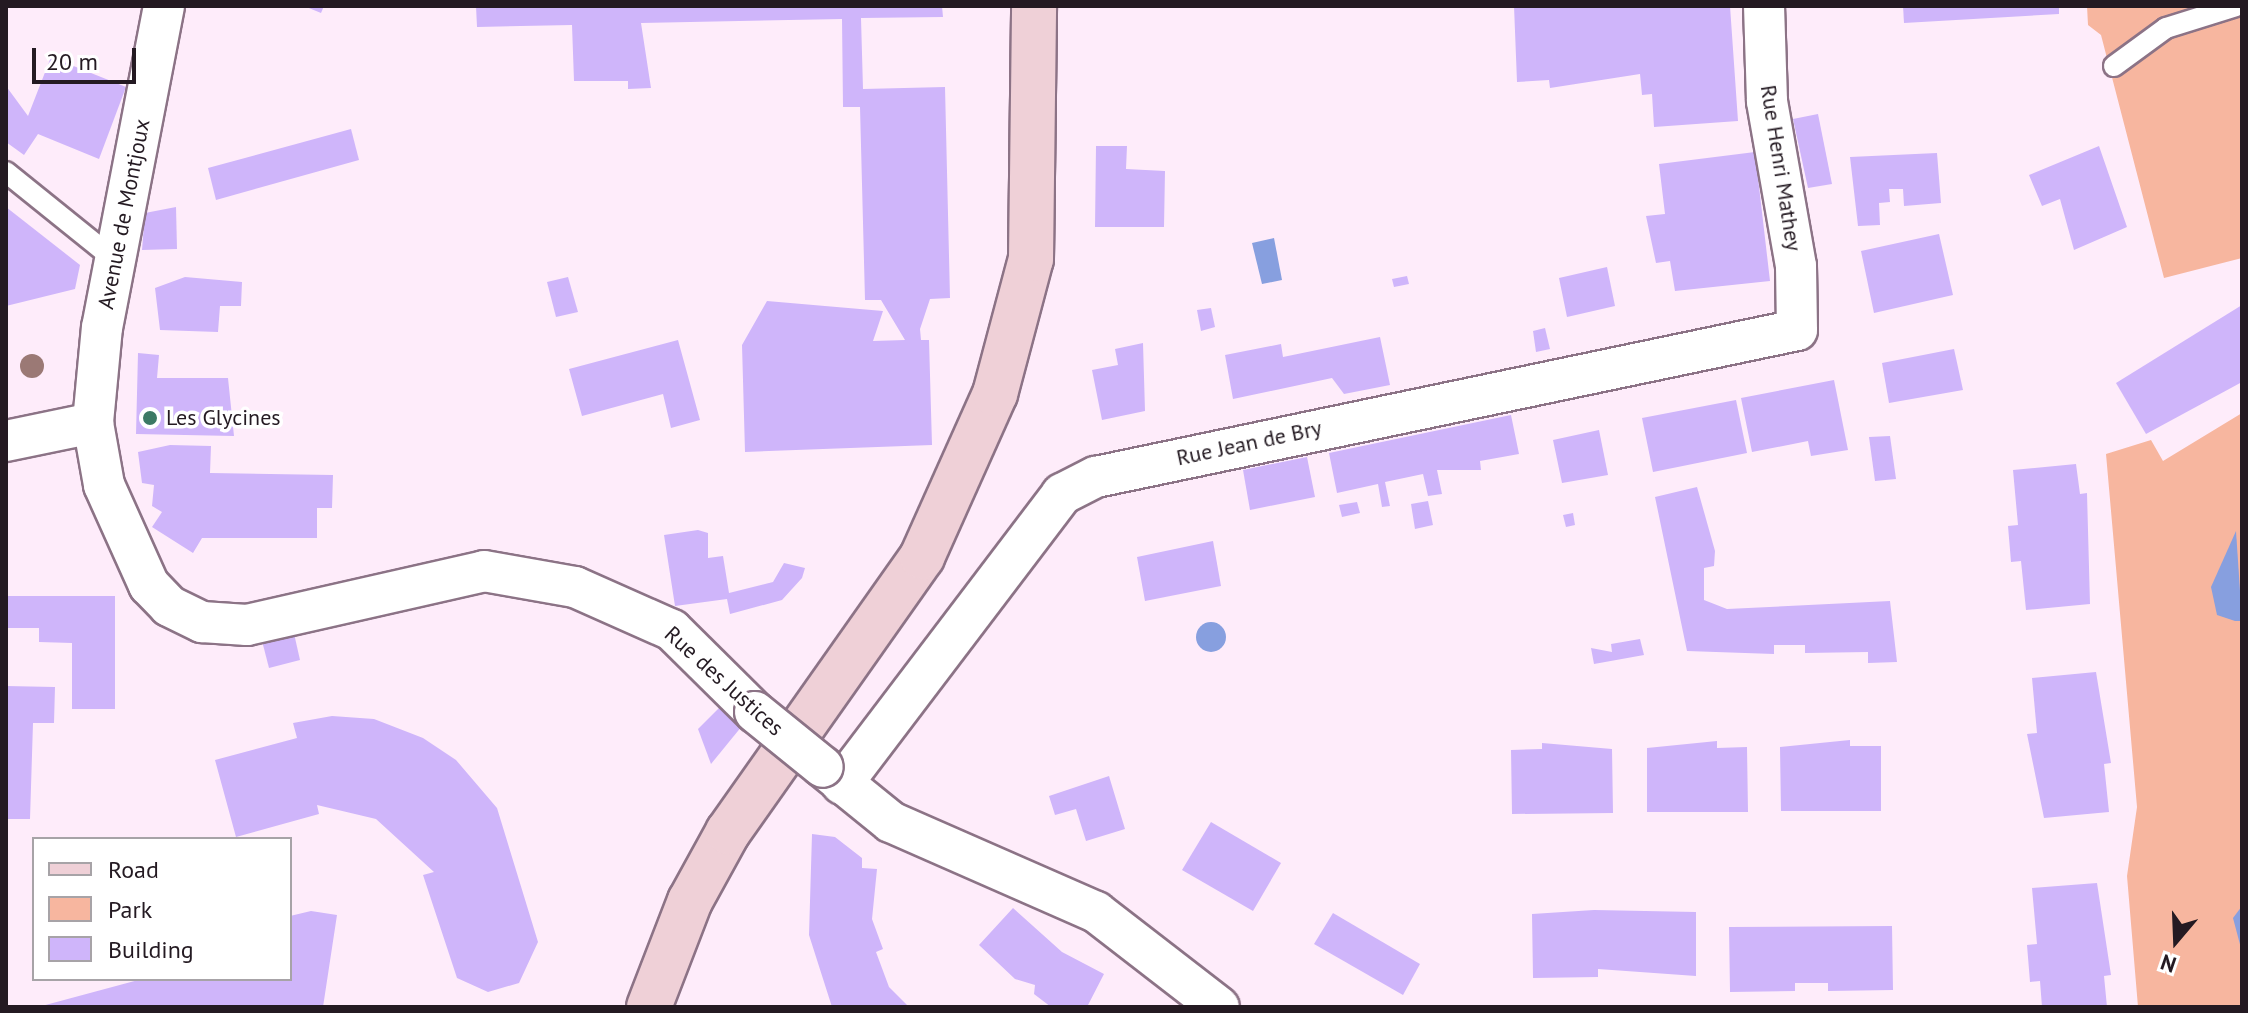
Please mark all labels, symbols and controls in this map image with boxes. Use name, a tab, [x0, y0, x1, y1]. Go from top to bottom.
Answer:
scale bar	[36, 32, 140, 82]
text: 20 m	[46, 46, 98, 77]
street label: Rue Henri Mathey	[1755, 83, 1807, 253]
street label: Avenue de Montjoux	[93, 117, 155, 311]
place label: Les Glycines	[166, 405, 281, 431]
marker: Les Glycines	[141, 409, 159, 427]
street label: Rue Jean de Bry	[1174, 415, 1324, 471]
street label: Rue des Justices	[659, 621, 789, 741]
legend	[32, 837, 292, 981]
text: Road	[108, 854, 159, 885]
text: Park	[108, 894, 152, 925]
north arrow	[2136, 901, 2216, 981]
text: Building	[108, 934, 194, 965]
text: N	[2157, 948, 2180, 979]

